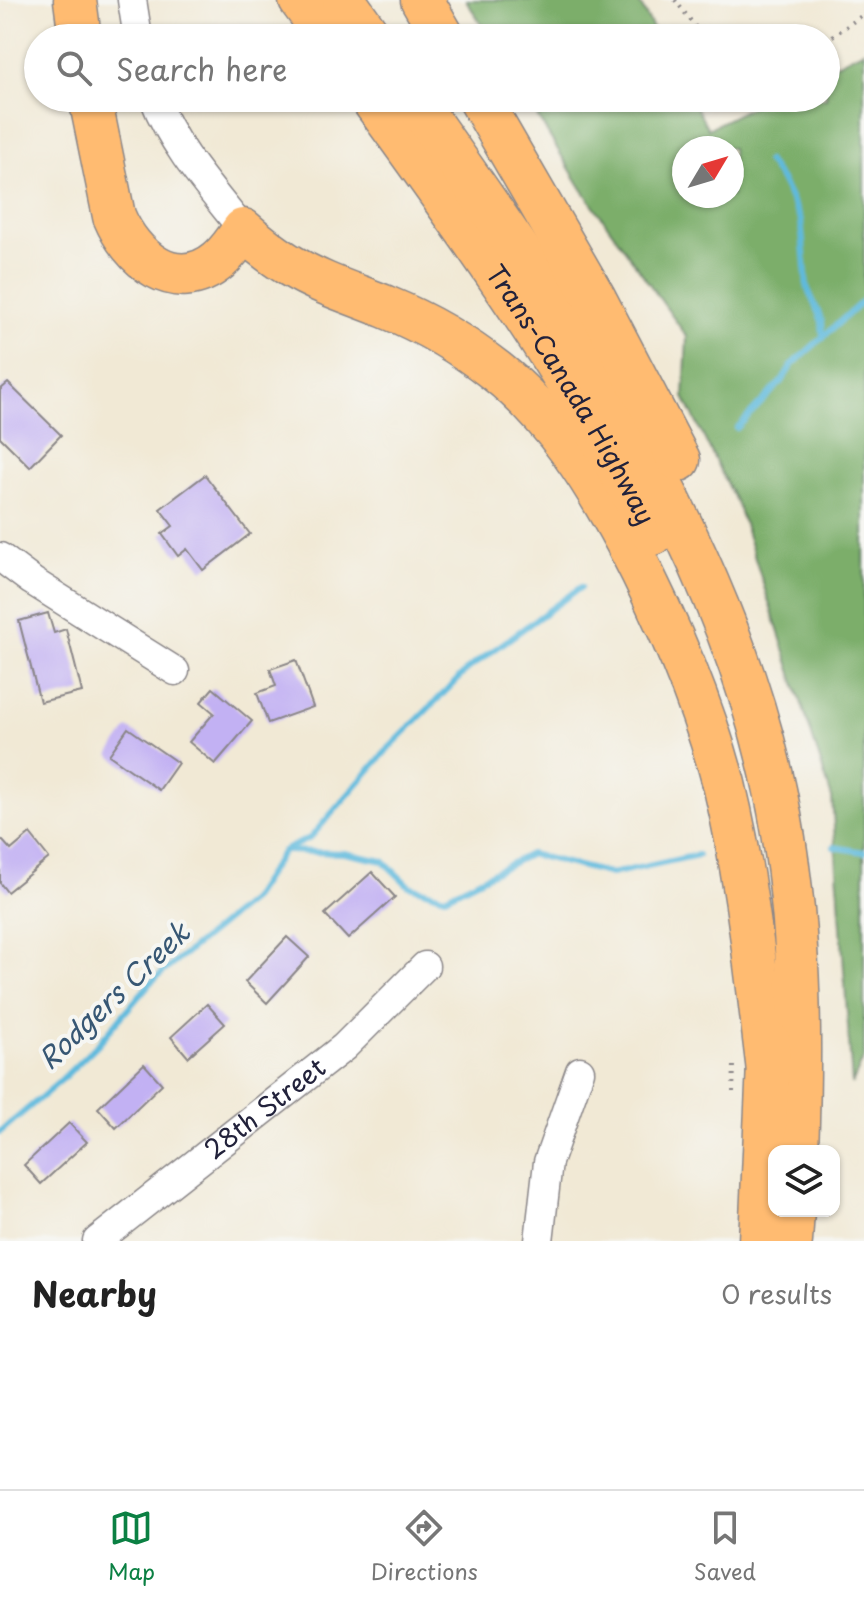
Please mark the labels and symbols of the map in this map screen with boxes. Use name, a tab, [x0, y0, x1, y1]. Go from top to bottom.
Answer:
north arrow	[672, 136, 744, 208]
street label: Trans-Canada Highway	[477, 256, 666, 531]
water label: Rodgers Creek	[27, 910, 200, 1079]
street label: 28th Street	[195, 1048, 333, 1168]

